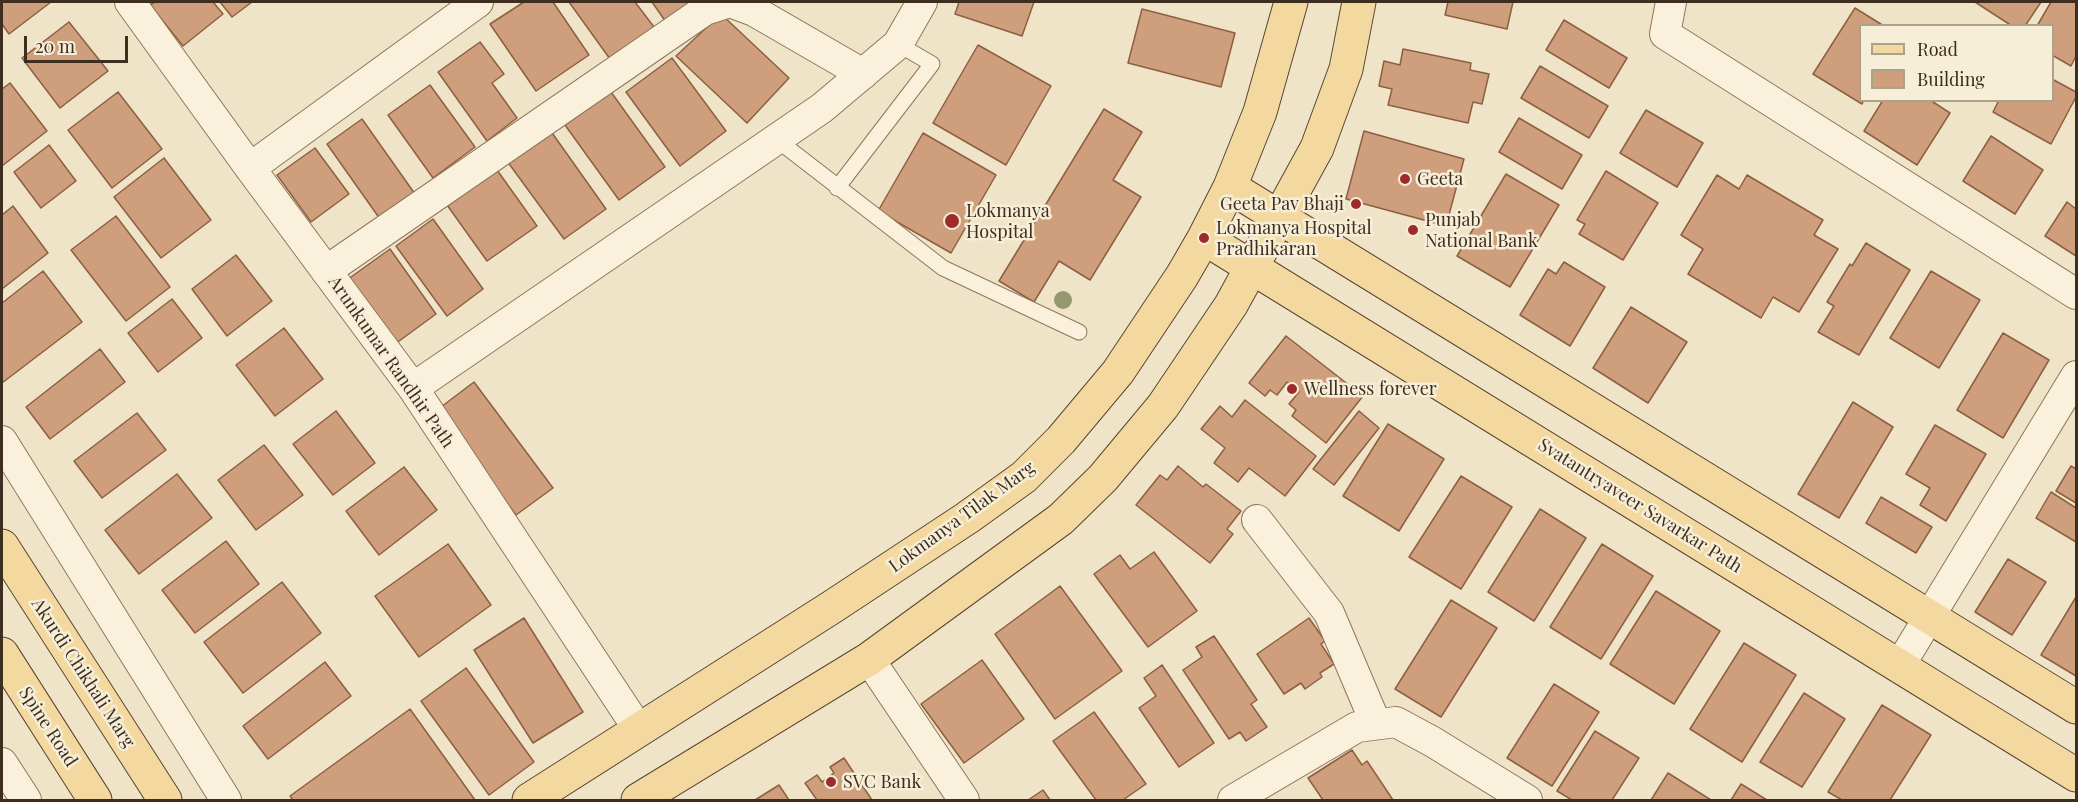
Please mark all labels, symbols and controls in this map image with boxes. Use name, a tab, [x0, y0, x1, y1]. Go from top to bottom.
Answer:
scale bar	[27, 24, 130, 62]
legend	[1859, 24, 2054, 102]
text: 20 m	[35, 34, 75, 58]
text: Road	[1917, 37, 1958, 61]
text: Building	[1917, 67, 1985, 91]
place label: Geeta	[1417, 168, 1463, 190]
marker: Geeta	[1398, 172, 1412, 186]
place label: Geeta Pav Bhaji	[1220, 193, 1344, 215]
marker: Geeta Pav Bhaji	[1349, 197, 1363, 211]
place label: Lokmanya Hospital	[966, 200, 1050, 242]
place label: Punjab National Bank	[1425, 209, 1538, 252]
marker: Lokmanya Hospital	[943, 212, 961, 230]
place label: Lokmanya Hospital Pradhikaran	[1216, 217, 1372, 260]
marker: Punjab National Bank	[1406, 223, 1420, 237]
marker: Lokmanya Hospital Pradhikaran	[1197, 231, 1211, 245]
street label: Arunkumar Randhir Path	[323, 272, 459, 452]
place label: Wellness forever	[1304, 378, 1437, 400]
marker: Wellness forever	[1285, 382, 1299, 396]
street label: Svatantryaveer Savarkar Path	[1534, 434, 1746, 578]
street label: Lokmanya Tilak Marg	[885, 457, 1039, 577]
street label: Akurdi Chikhali Marg	[27, 594, 139, 752]
street label: Spine Road	[14, 683, 82, 771]
place label: SVC Bank	[843, 771, 921, 793]
marker: SVC Bank	[824, 775, 838, 789]

